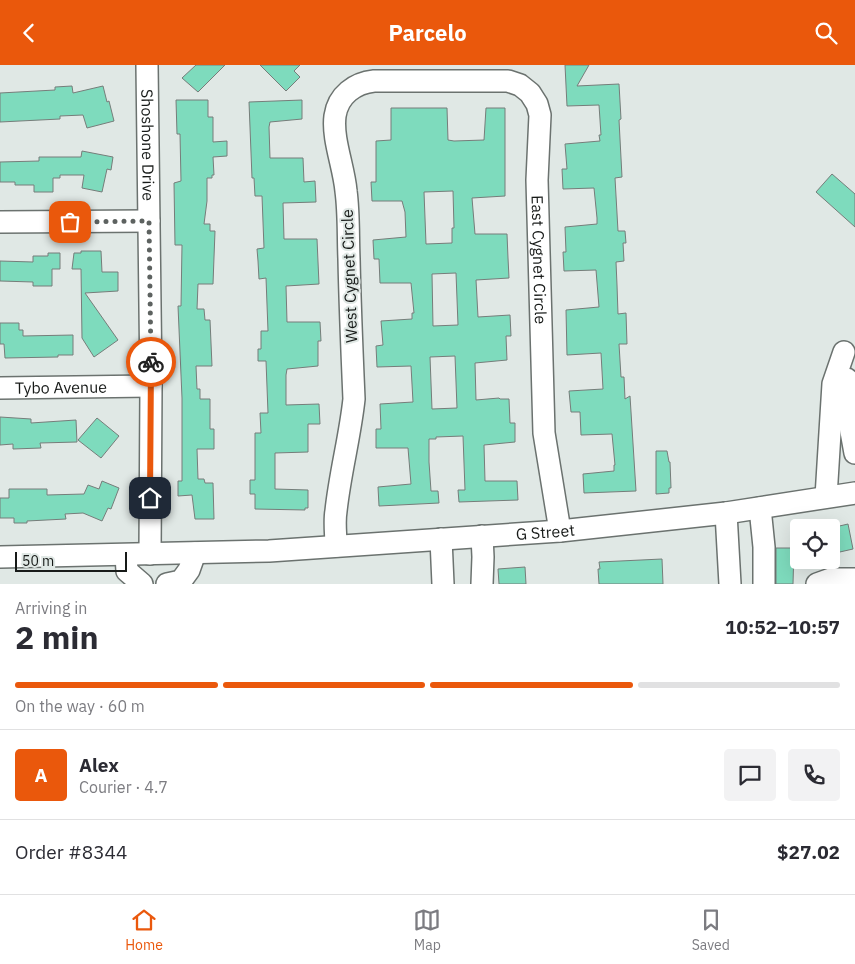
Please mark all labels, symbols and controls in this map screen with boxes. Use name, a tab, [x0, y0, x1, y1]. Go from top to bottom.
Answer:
text: Parcelo	[388, 18, 467, 47]
icon: back	[15, 19, 43, 47]
icon: search	[812, 19, 840, 47]
street label: Shoshone Drive	[137, 89, 159, 201]
street label: East Cygnet Circle	[527, 195, 551, 325]
pin	[49, 201, 91, 243]
icon: bag	[56, 208, 84, 236]
street label: West Cygnet Circle	[337, 209, 361, 343]
courier	[126, 337, 176, 387]
icon: bike	[137, 348, 165, 376]
street label: Tybo Avenue	[15, 377, 107, 398]
pin	[129, 477, 171, 519]
icon: home	[136, 484, 164, 512]
street label: G Street	[515, 519, 576, 544]
map controls	[790, 519, 840, 569]
button: locate	[790, 519, 840, 569]
scale bar	[15, 549, 128, 572]
text: 50 m	[22, 552, 54, 570]
text: Arriving in	[15, 598, 87, 618]
text: 10:52–10:57	[725, 615, 840, 639]
text: 2 min	[15, 616, 99, 658]
text: On the way · 60 m	[15, 696, 145, 716]
button: chat	[724, 749, 776, 801]
button: phone	[788, 749, 840, 801]
text: Alex	[79, 753, 119, 777]
text: A	[34, 763, 48, 787]
text: Courier · 4.7	[79, 777, 168, 797]
text: Order #8344	[15, 840, 127, 864]
text: $27.02	[777, 840, 840, 864]
tab: Home	[125, 906, 163, 954]
tab: Map	[413, 906, 441, 954]
tab: Saved	[692, 906, 730, 954]

